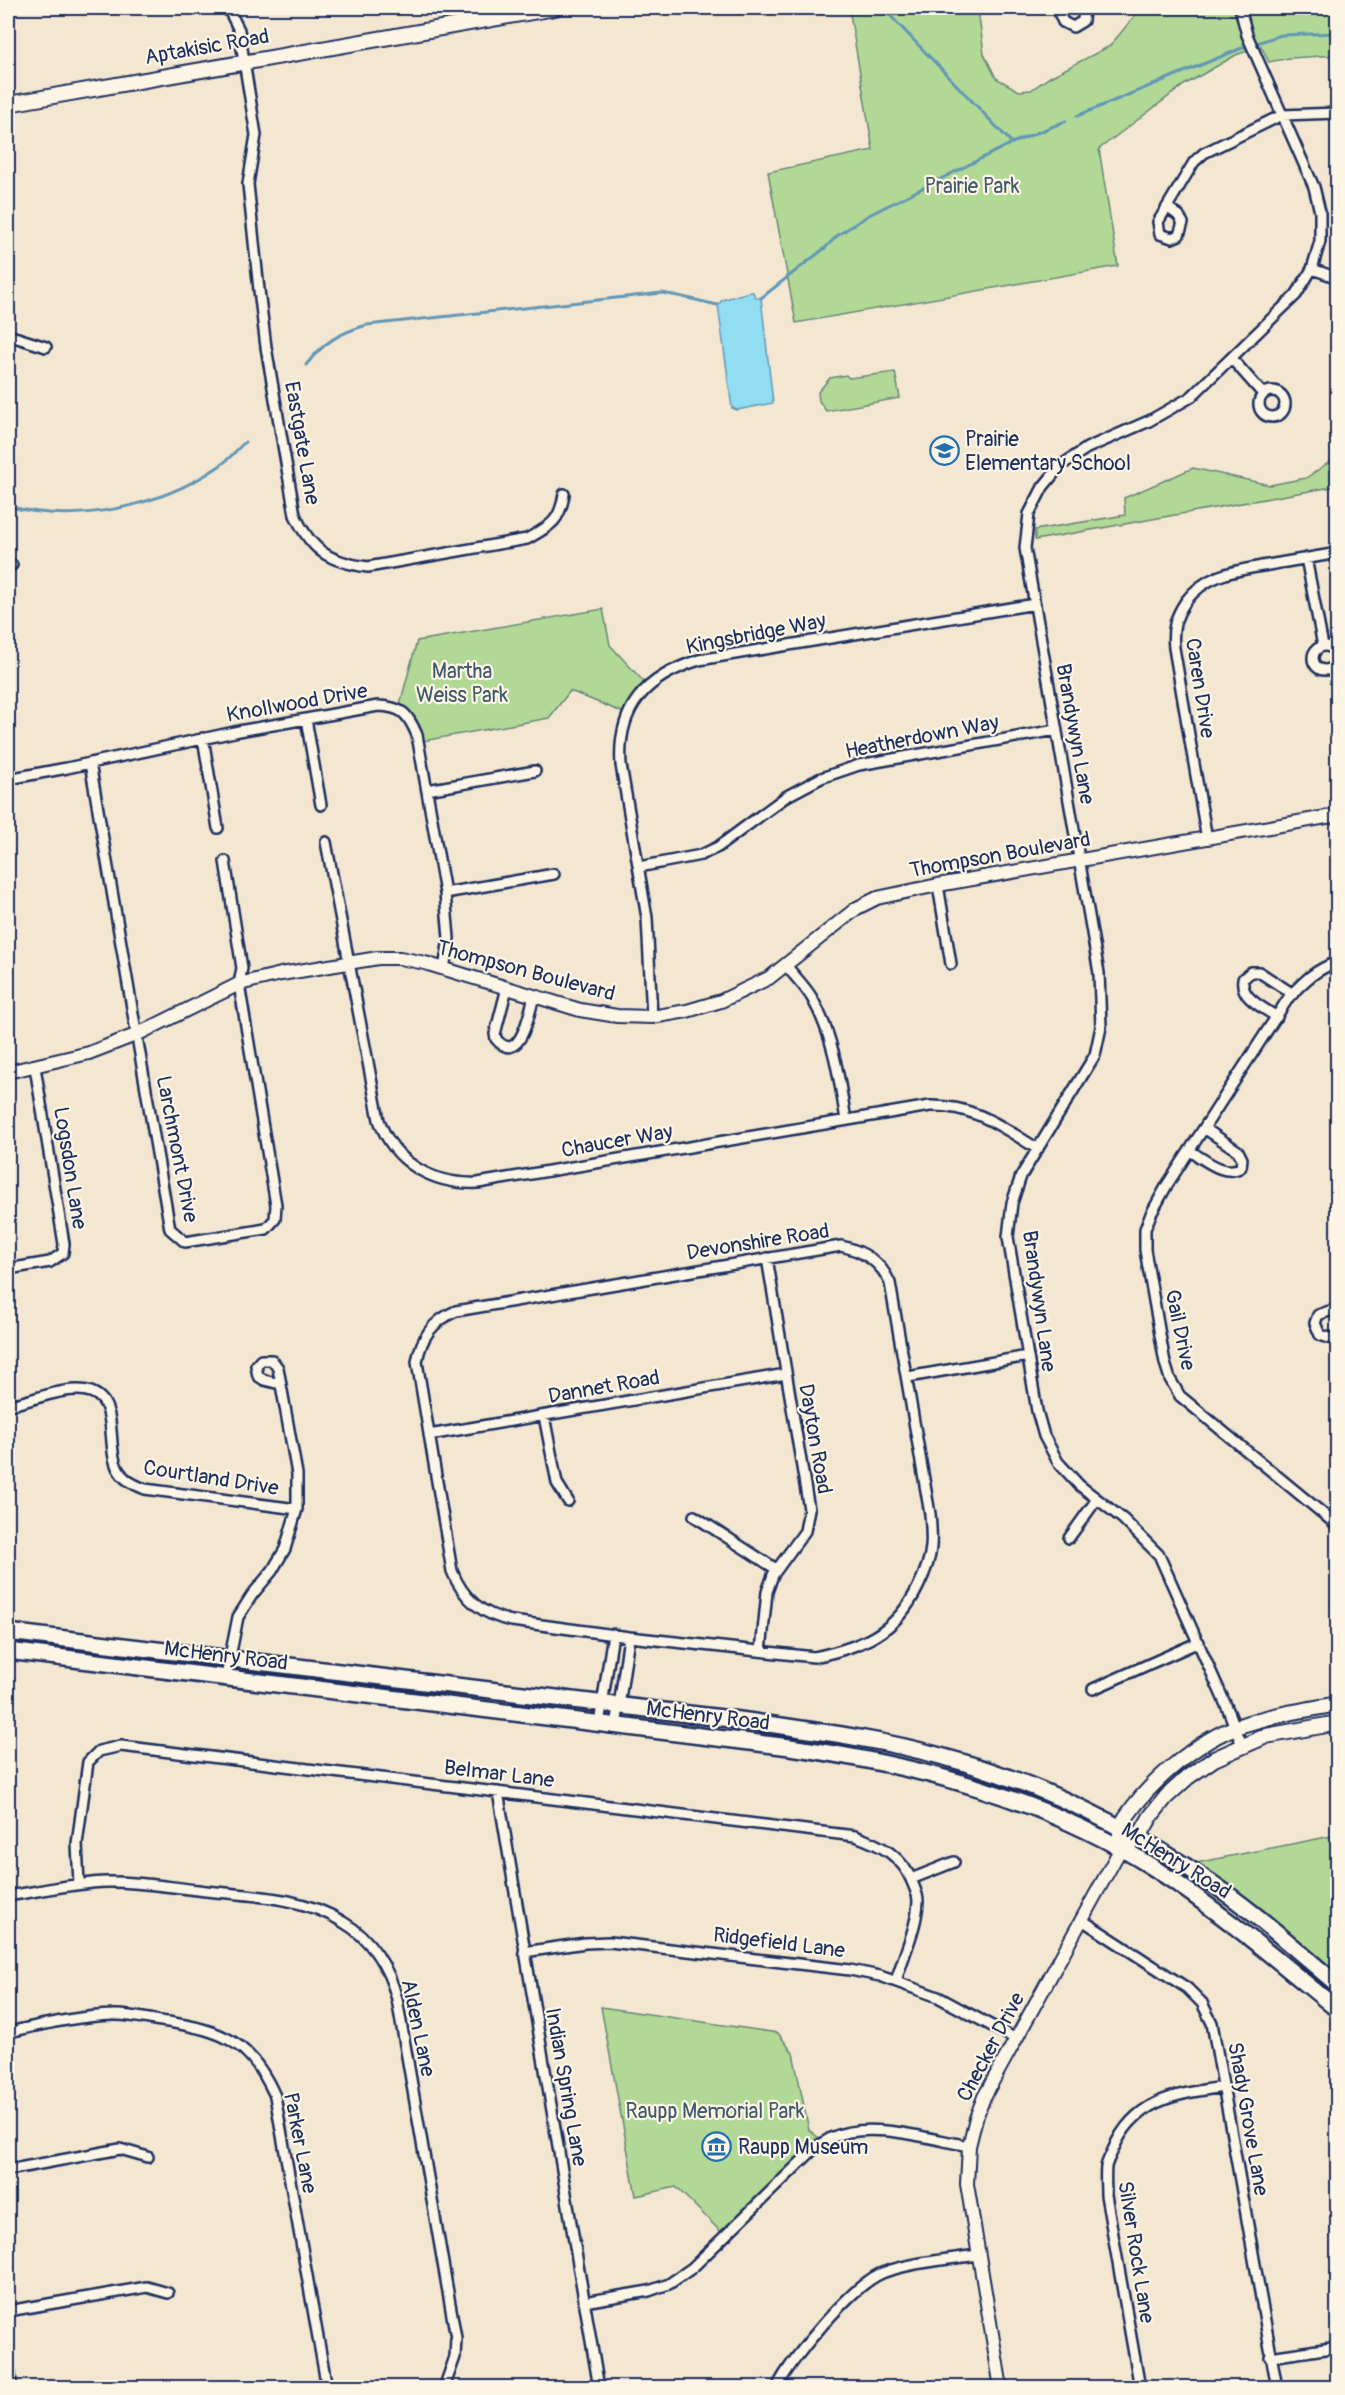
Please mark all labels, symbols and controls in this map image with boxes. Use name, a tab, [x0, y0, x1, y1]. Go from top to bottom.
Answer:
street label: Aptakisic Road	[143, 23, 271, 71]
park label: Prairie Park	[924, 173, 1020, 200]
street label: Eastgate Lane	[278, 379, 326, 507]
place label: Prairie Elementary School	[965, 426, 1131, 477]
school or university icon: Prairie Elementary School	[928, 435, 960, 467]
street label: Kingsbridge Way	[684, 607, 828, 661]
street label: Caren Drive	[1179, 636, 1221, 741]
park label: Martha Weiss Park	[416, 658, 508, 709]
street label: Brandywyn Lane	[1049, 662, 1101, 807]
street label: Knollwood Drive	[224, 677, 370, 729]
street label: Heatherdown Way	[843, 709, 1001, 765]
street label: Thompson Boulevard	[907, 826, 1093, 884]
street label: Thompson Boulevard	[434, 934, 618, 1008]
street label: Larchmont Drive	[150, 1073, 205, 1225]
street label: Logsdon Lane	[47, 1105, 93, 1232]
street label: Chaucer Way	[559, 1118, 675, 1164]
street label: Devonshire Road	[685, 1217, 831, 1267]
street label: Brandywyn Lane	[1016, 1229, 1062, 1374]
street label: Gail Drive	[1158, 1287, 1202, 1373]
street label: Dannet Road	[546, 1364, 662, 1410]
street label: Dayton Road	[792, 1382, 838, 1496]
street label: Courtland Drive	[141, 1454, 281, 1502]
street label: McHenry Road	[163, 1635, 289, 1677]
street label: McHenry Road	[645, 1695, 771, 1737]
street label: Belmar Lane	[442, 1754, 556, 1794]
street label: McHenry Road	[1116, 1817, 1236, 1905]
street label: Ridgefield Lane	[712, 1922, 847, 1965]
street label: Alden Lane	[395, 1977, 442, 2080]
street label: Checker Drive	[951, 1987, 1031, 2106]
street label: Indian Spring Lane	[539, 2005, 593, 2169]
street label: Shady Grove Lane	[1221, 2040, 1275, 2199]
street label: Parker Lane	[277, 2090, 323, 2196]
park label: Raupp Memorial Park	[626, 2098, 805, 2125]
museum icon: Raupp Museum	[701, 2131, 733, 2163]
place label: Raupp Museum	[738, 2134, 868, 2161]
street label: Silver Rock Lane	[1111, 2179, 1161, 2326]

